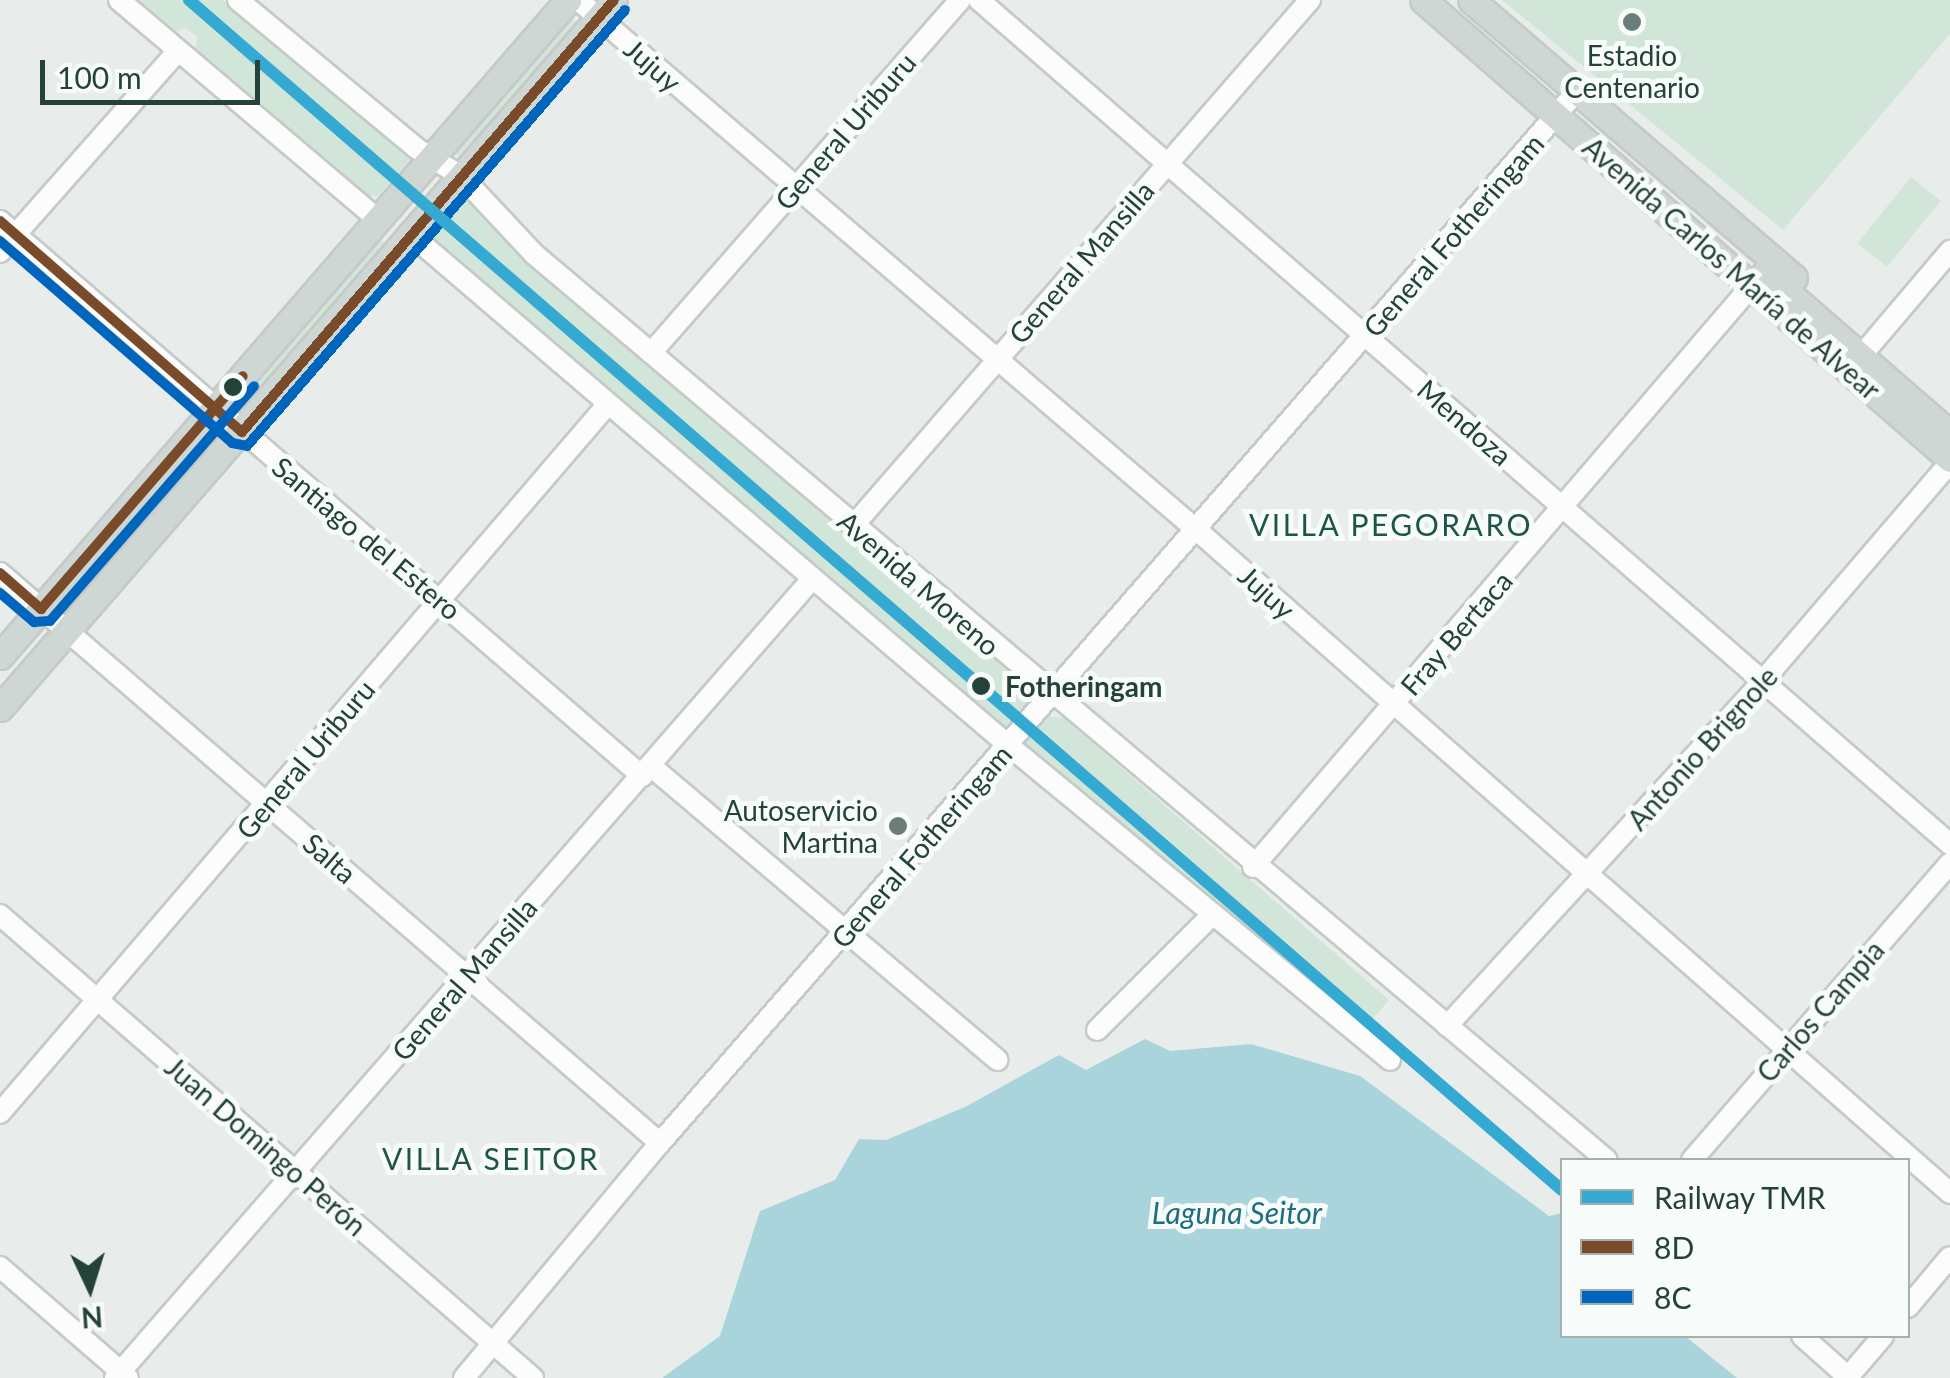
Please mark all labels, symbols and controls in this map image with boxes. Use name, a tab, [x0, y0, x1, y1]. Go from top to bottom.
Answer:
marker: Estadio Centenario	[1621, 11, 1643, 33]
street label: Jujuy	[618, 31, 688, 99]
place label: Estadio Centenario	[1564, 38, 1700, 104]
scale bar	[45, 40, 265, 102]
street label: General Uriburu	[768, 46, 922, 216]
text: 100 m	[57, 59, 142, 95]
street label: General Fotheringam	[1356, 127, 1550, 343]
street label: Avenida Carlos María de Alvear	[1576, 129, 1888, 407]
street label: General Mansilla	[1001, 174, 1161, 350]
street label: Mendoza	[1411, 372, 1519, 472]
unlabelled marker	[223, 377, 243, 397]
street label: Santiago del Estero	[266, 449, 468, 627]
street label: Avenida Moreno	[831, 504, 1007, 662]
district label: VILLA PEGORARO	[1248, 506, 1534, 542]
street label: Jujuy	[1232, 558, 1302, 626]
street label: Fray Bertaca	[1393, 564, 1519, 702]
street label: Antonio Brignole	[1620, 660, 1784, 836]
place label: Fotheringam	[1005, 669, 1162, 703]
marker: Fotheringam	[966, 671, 996, 701]
street label: General Uriburu	[229, 673, 381, 845]
street label: General Fotheringam	[824, 738, 1018, 954]
place label: Autoservicio Martina	[724, 793, 878, 859]
marker: Autoservicio Martina	[887, 815, 909, 837]
street label: Salta	[297, 826, 363, 890]
street label: General Mansilla	[384, 891, 544, 1067]
street label: Carlos Campia	[1749, 933, 1891, 1089]
street label: Juan Domingo Perón	[159, 1050, 373, 1242]
district label: VILLA SEITOR	[381, 1140, 601, 1176]
legend	[1560, 1158, 1910, 1338]
text: Railway TMR	[1654, 1179, 1826, 1215]
water label: Laguna Seitor	[1152, 1194, 1322, 1230]
text: 8D	[1654, 1229, 1694, 1265]
north arrow	[40, 1238, 140, 1338]
text: 8C	[1654, 1279, 1691, 1315]
text: N	[80, 1300, 104, 1336]

